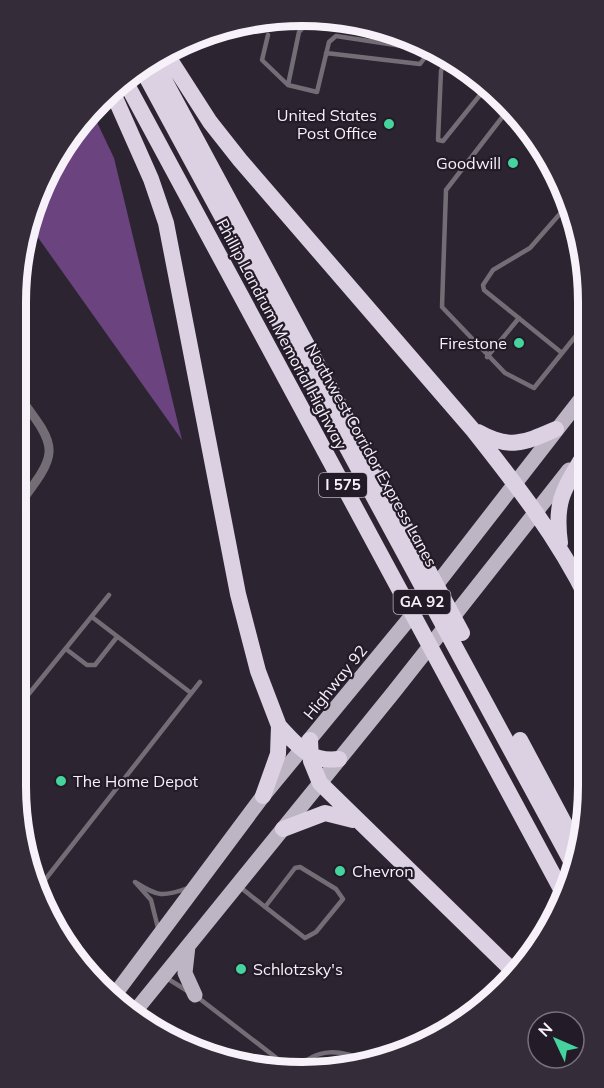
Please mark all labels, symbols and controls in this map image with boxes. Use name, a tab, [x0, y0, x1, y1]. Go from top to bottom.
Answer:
place label: United States Post Office	[277, 105, 377, 143]
marker: United States Post Office	[382, 117, 396, 131]
place label: Goodwill	[436, 153, 501, 173]
marker: Goodwill	[506, 156, 520, 170]
street label: Phillip Landrum Memorial Highway	[212, 215, 352, 453]
place label: Firestone	[439, 333, 507, 353]
marker: Firestone	[512, 336, 526, 350]
street label: Northwest Corridor Express Lanes	[302, 340, 442, 570]
road number: I 575	[319, 473, 367, 497]
road number: GA 92	[394, 590, 450, 614]
street label: Highway 92	[299, 641, 371, 723]
place label: The Home Depot	[73, 771, 199, 791]
marker: The Home Depot	[54, 774, 68, 788]
place label: Chevron	[352, 861, 414, 881]
marker: Chevron	[333, 864, 347, 878]
place label: Schlotzsky's	[253, 959, 343, 979]
marker: Schlotzsky's	[234, 962, 248, 976]
north arrow	[526, 1010, 586, 1070]
text: N	[534, 1018, 557, 1041]

